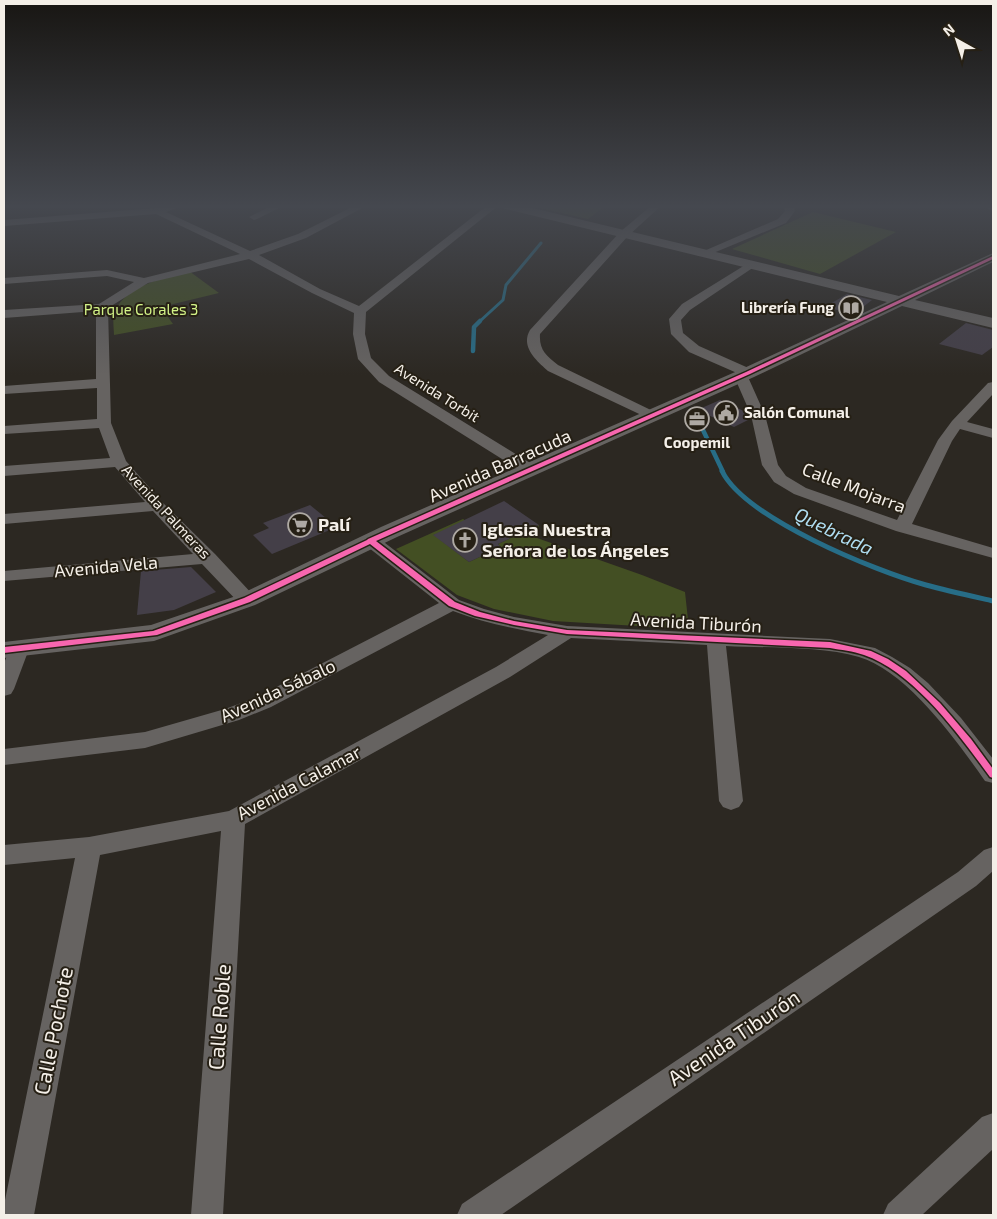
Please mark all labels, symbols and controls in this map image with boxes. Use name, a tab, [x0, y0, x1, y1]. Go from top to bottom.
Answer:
north arrow	[932, 15, 982, 65]
text: N	[939, 20, 958, 39]
library icon: Librería Fung	[838, 295, 864, 321]
place label: Librería Fung	[741, 298, 834, 316]
park label: Parque Corales 3	[84, 300, 198, 318]
street label: Avenida Torbit	[392, 359, 484, 426]
public building icon: Salón Comunal	[713, 400, 739, 426]
place label: Salón Comunal	[744, 403, 850, 421]
office icon: Coopemil	[684, 406, 710, 432]
street label: Avenida Barracuda	[425, 424, 574, 506]
place label: Coopemil	[664, 433, 730, 451]
street label: Calle Mojarra	[799, 457, 909, 517]
street label: Avenida Palmeras	[119, 461, 215, 562]
water label: Quebrada	[791, 502, 877, 559]
supermarket icon: Palí	[287, 512, 313, 538]
place label: Palí	[318, 513, 351, 535]
place label: Iglesia Nuestra Señora de los Ángeles	[482, 518, 669, 561]
church icon: Iglesia Nuestra Señora de los Ángeles	[452, 527, 478, 553]
street label: Avenida Vela	[53, 551, 159, 581]
street label: Avenida Tiburón	[630, 608, 762, 636]
street label: Avenida Sábalo	[216, 654, 339, 726]
street label: Avenida Calamar	[233, 740, 364, 824]
street label: Calle Roble	[202, 963, 235, 1071]
street label: Calle Pochote	[28, 965, 77, 1097]
street label: Avenida Tiburón	[662, 983, 804, 1090]

